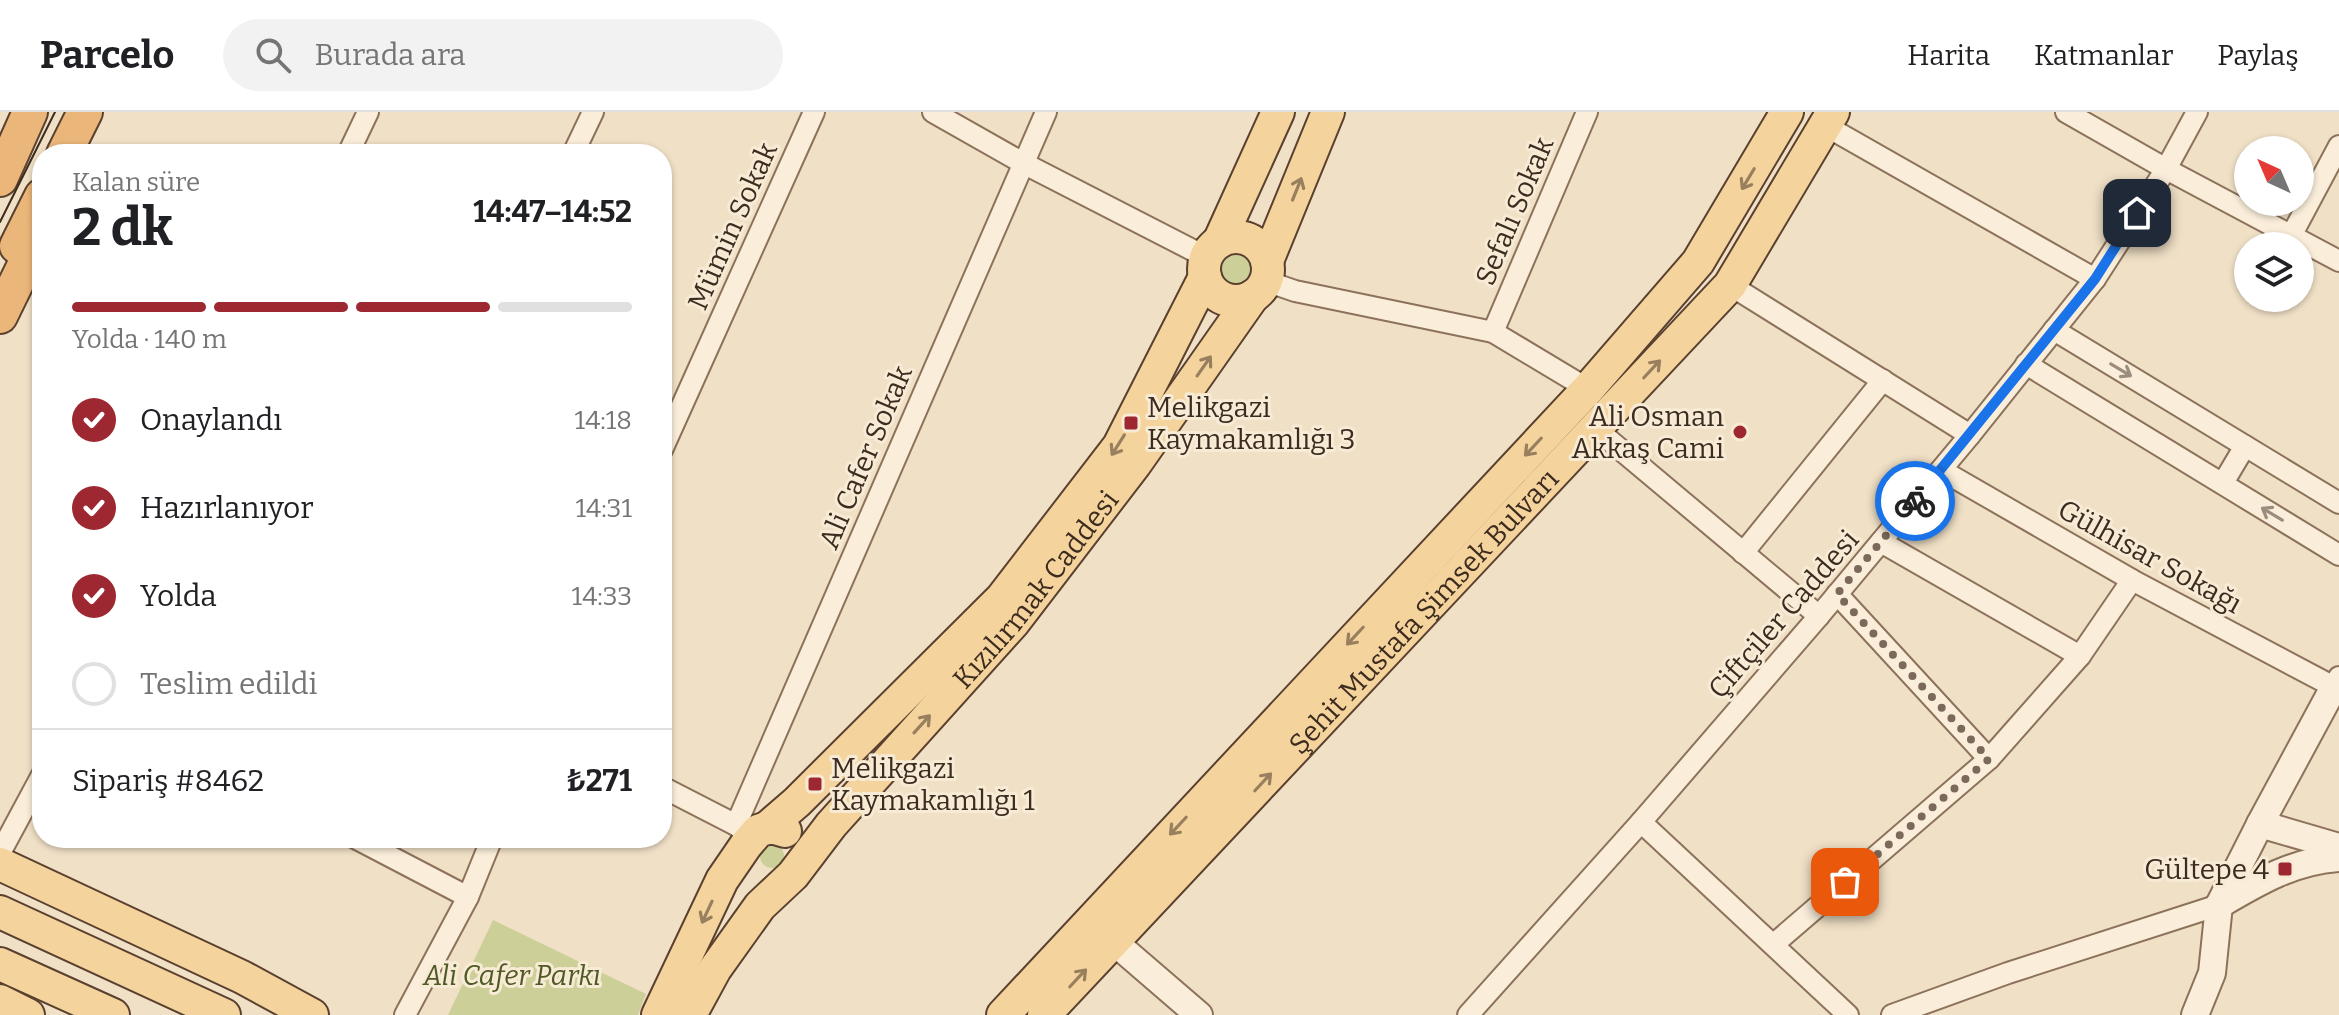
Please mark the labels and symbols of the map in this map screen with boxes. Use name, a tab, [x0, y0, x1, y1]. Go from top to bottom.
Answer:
street label: Sefalı Sokak	[1469, 132, 1560, 290]
north arrow	[2234, 136, 2314, 216]
street label: Mümin Sokak	[681, 137, 784, 315]
one-way arrow	[1739, 167, 1755, 190]
one-way arrow	[1290, 177, 1305, 202]
pin	[2103, 179, 2171, 247]
one-way arrow	[1196, 355, 1212, 377]
one-way arrow	[1643, 359, 1662, 379]
street label: Ali Cafer Sokak	[812, 360, 919, 554]
one-way arrow	[2109, 362, 2132, 378]
place label: Melikgazi Kaymakamlığı 3	[1147, 391, 1355, 456]
place label: Ali Osman Akkaş Cami	[1572, 400, 1724, 465]
marker: Melikgazi Kaymakamlığı 3	[1122, 414, 1140, 432]
marker: Ali Osman Akkaş Cami	[1731, 423, 1749, 441]
one-way arrow	[1109, 434, 1126, 456]
one-way arrow	[1525, 436, 1543, 456]
courier	[1875, 461, 1955, 541]
street label: Şehit Mustafa Şimsek Bulvarı	[1282, 462, 1565, 761]
street label: Kızılırmak Caddesi	[946, 484, 1125, 695]
street label: Gülhisar Sokağı	[2052, 492, 2247, 620]
one-way arrow	[2261, 506, 2284, 522]
street label: Çiftçiler Caddesi	[1701, 523, 1865, 705]
one-way arrow	[1346, 626, 1365, 646]
one-way arrow	[913, 714, 931, 734]
place label: Melikgazi Kaymakamlığı 1	[831, 752, 1036, 817]
one-way arrow	[1253, 773, 1271, 793]
marker: Melikgazi Kaymakamlığı 1	[806, 775, 824, 793]
one-way arrow	[1168, 816, 1187, 836]
pin	[1811, 848, 1879, 916]
place label: Gültepe 4	[2144, 853, 2269, 886]
marker: Gültepe 4	[2276, 860, 2294, 878]
one-way arrow	[699, 899, 714, 923]
park label: Ali Cafer Parkı	[421, 959, 601, 992]
one-way arrow	[1069, 968, 1088, 988]

